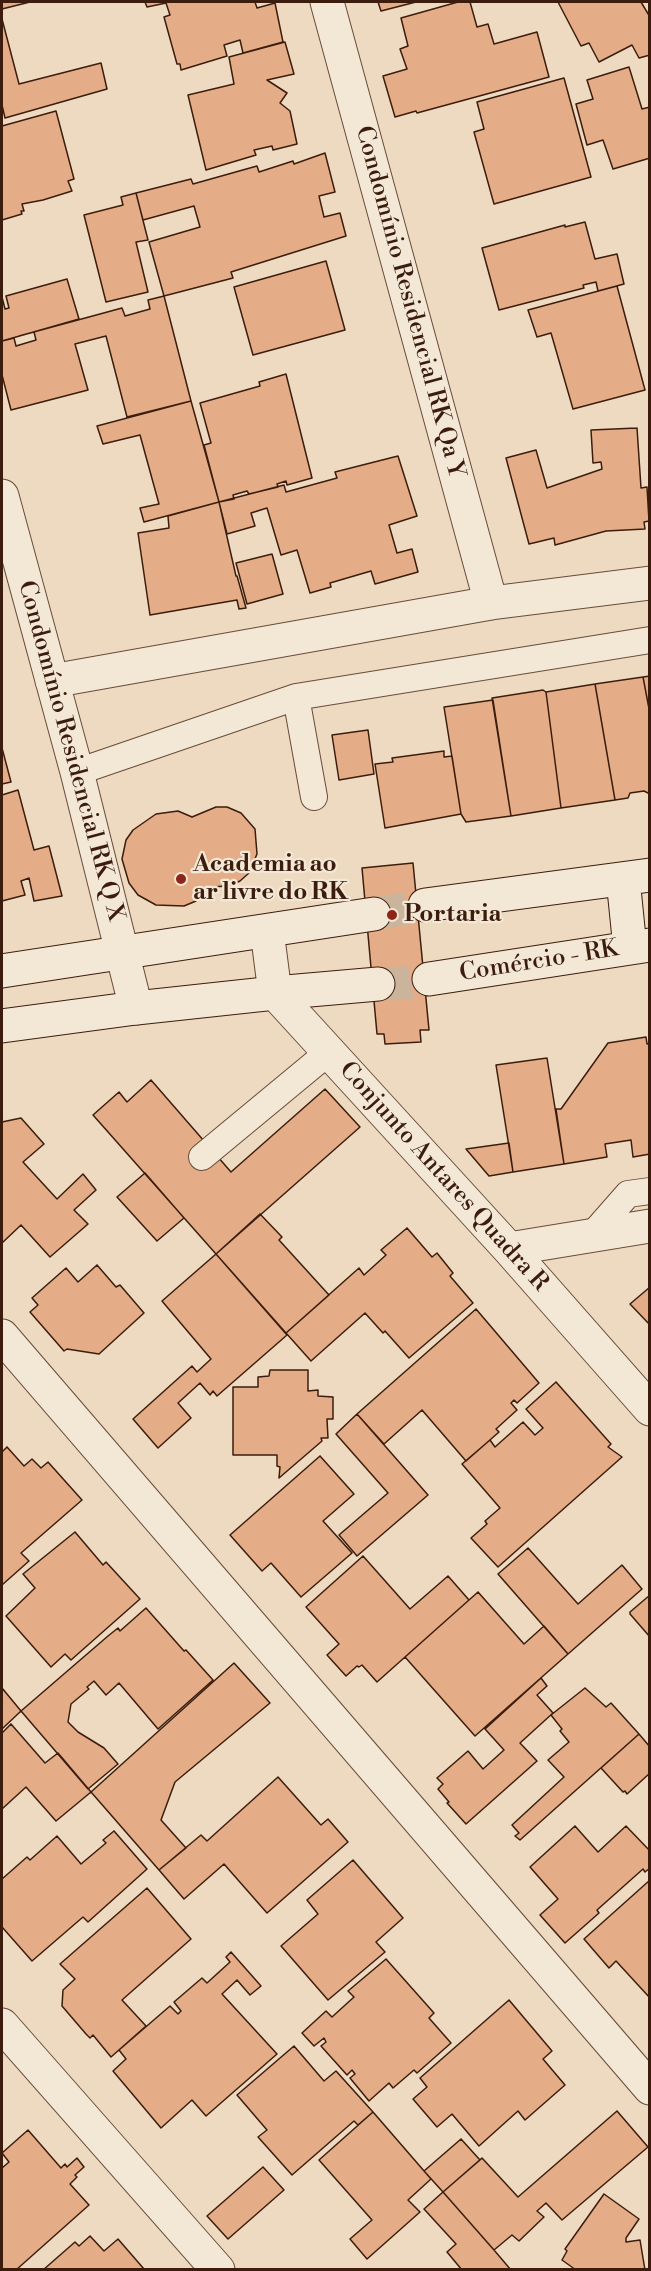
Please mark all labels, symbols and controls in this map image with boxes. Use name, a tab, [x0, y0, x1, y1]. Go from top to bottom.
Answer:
street label: Condomínio Residencial RK Qa Y	[348, 123, 470, 481]
street label: Condomínio Residencial RK Q X	[11, 578, 129, 924]
place label: Academia ao ar livre do RK	[193, 851, 348, 907]
marker: Academia ao ar livre do RK	[174, 872, 188, 886]
place label: Portaria	[404, 901, 502, 929]
marker: Portaria	[385, 908, 399, 922]
street label: Comércio - RK	[458, 935, 620, 989]
street label: Conjunto Antares Quadra R	[332, 1056, 554, 1298]

